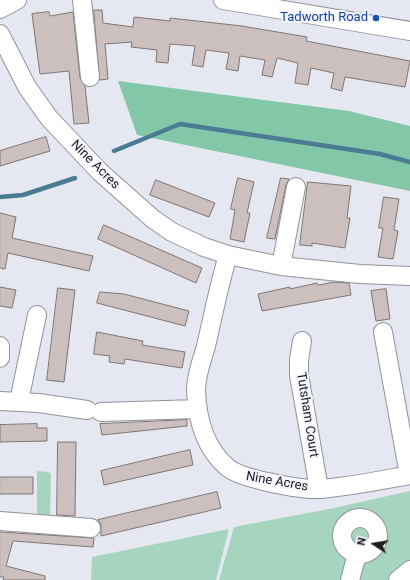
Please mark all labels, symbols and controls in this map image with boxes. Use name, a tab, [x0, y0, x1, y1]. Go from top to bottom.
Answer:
place label: Tadworth Road	[280, 10, 368, 26]
marker: Tadworth Road	[371, 13, 381, 23]
street label: Nine Acres	[67, 137, 123, 193]
street label: Tutsham Court	[293, 371, 321, 459]
street label: Nine Acres	[245, 469, 309, 495]
north arrow	[354, 524, 394, 564]
text: N	[355, 536, 369, 547]

